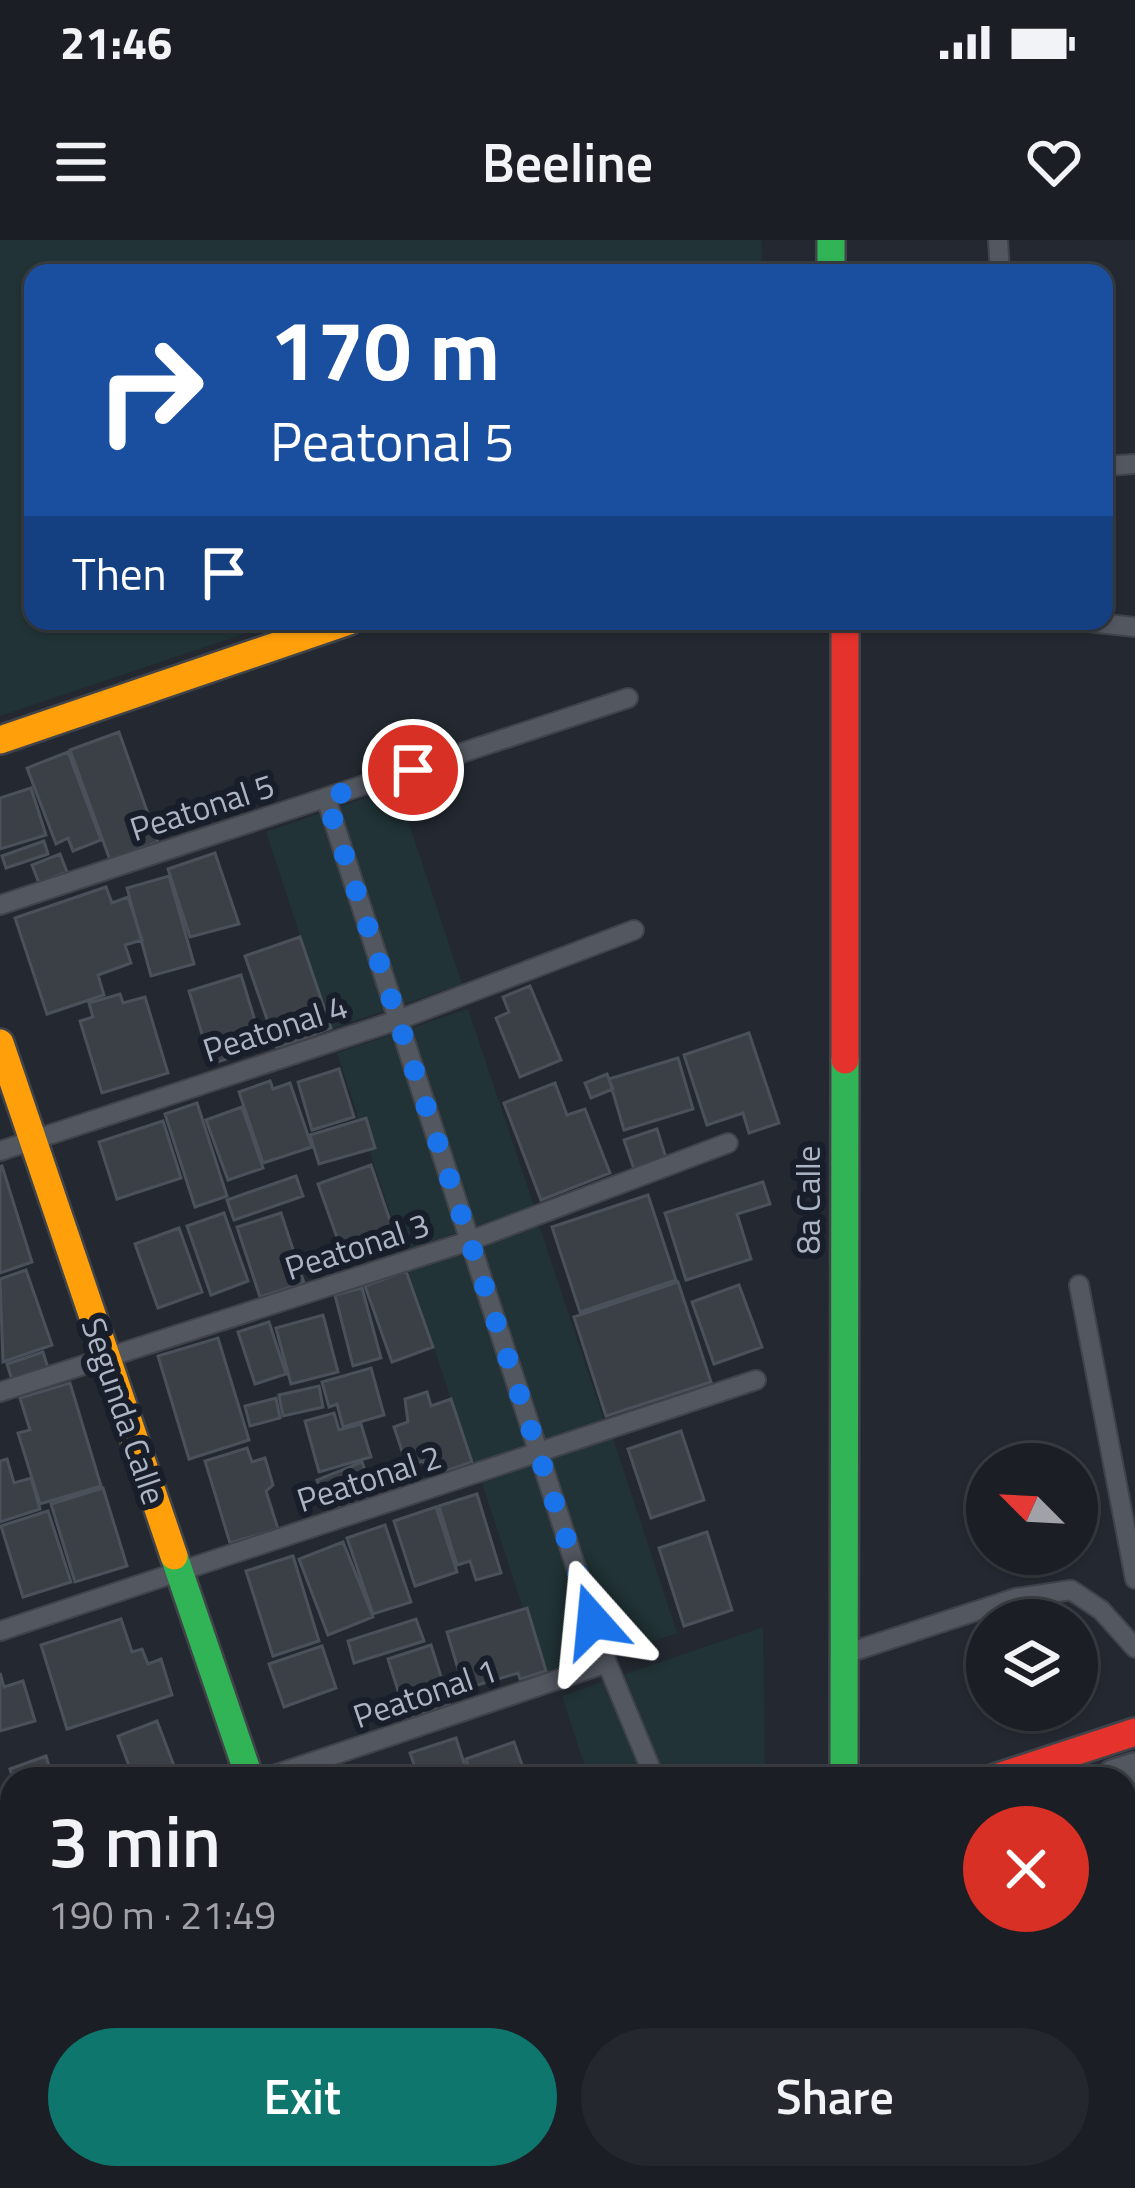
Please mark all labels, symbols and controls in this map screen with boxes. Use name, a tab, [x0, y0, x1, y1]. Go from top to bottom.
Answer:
text: 21:46	[60, 8, 172, 76]
text: Beeline	[482, 121, 653, 203]
icon: menu	[48, 129, 114, 195]
icon: heart	[1021, 129, 1087, 195]
text: 170 m	[270, 285, 500, 413]
icon: right	[72, 312, 228, 468]
text: Peatonal 5	[270, 400, 514, 482]
text: Then	[72, 539, 167, 607]
icon: arrive	[191, 540, 257, 606]
pin	[362, 719, 464, 821]
icon: arrive	[380, 737, 446, 803]
street label: Peatonal 5	[123, 760, 281, 854]
street label: Peatonal 4	[196, 981, 354, 1075]
street label: 8a Calle	[783, 1146, 833, 1254]
street label: Peatonal 3	[278, 1199, 436, 1293]
street label: Segunda Calle	[69, 1311, 179, 1511]
street label: Peatonal 2	[290, 1431, 448, 1525]
north arrow	[966, 1443, 1098, 1575]
map controls	[966, 1443, 1098, 1731]
position arrow	[530, 1558, 656, 1684]
button: layers	[966, 1599, 1098, 1731]
street label: Peatonal 1	[346, 1645, 504, 1741]
text: 3 min	[48, 1785, 221, 1895]
button: close	[963, 1806, 1089, 1932]
text: 190 m · 21:49	[48, 1885, 276, 1944]
button: Exit	[48, 2028, 557, 2166]
button: Share	[581, 2028, 1089, 2166]

